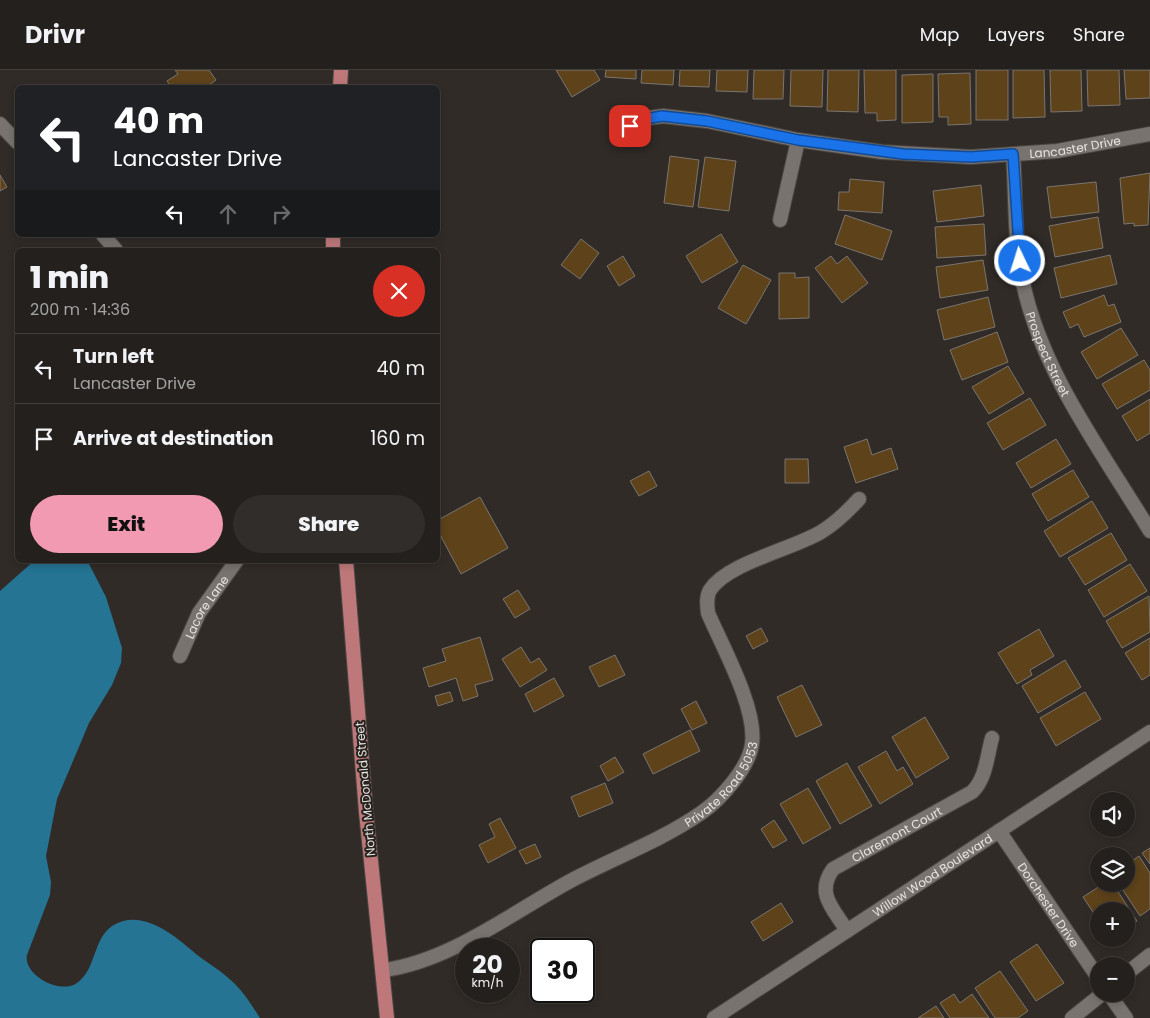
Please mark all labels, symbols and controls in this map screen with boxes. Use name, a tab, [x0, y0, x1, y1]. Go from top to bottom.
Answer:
text: Drivr	[25, 18, 85, 51]
text: Map	[920, 22, 960, 47]
text: Layers	[988, 22, 1045, 47]
text: Share	[1073, 22, 1125, 47]
text: 40 m	[113, 96, 204, 145]
icon: left	[30, 105, 95, 170]
pin	[609, 105, 651, 147]
icon: arrive	[616, 112, 644, 140]
street label: Lancaster Drive	[1029, 131, 1122, 161]
text: Lancaster Drive	[113, 143, 282, 174]
icon: left	[161, 200, 189, 228]
icon: ahead	[214, 200, 242, 228]
icon: right	[267, 200, 295, 228]
position arrow	[993, 234, 1045, 286]
text: 1 min	[30, 256, 109, 299]
button: close	[373, 265, 425, 317]
text: 200 m · 14:36	[30, 298, 130, 321]
street label: Prospect Street	[1022, 309, 1074, 399]
text: Turn left	[73, 343, 154, 370]
icon: left	[30, 355, 58, 383]
text: 40 m	[376, 355, 425, 382]
text: Lancaster Drive	[73, 372, 196, 395]
icon: arrive	[30, 425, 58, 453]
text: Arrive at destination	[73, 425, 274, 452]
text: 160 m	[370, 425, 425, 452]
button: Exit	[30, 495, 223, 553]
button: Share	[233, 495, 425, 553]
street label: Lacore Lane	[180, 572, 232, 641]
street label: North McDonald Street	[351, 721, 379, 857]
street label: Private Road 5053	[681, 740, 761, 830]
map controls	[1090, 792, 1135, 1002]
button: sound	[1090, 792, 1135, 837]
street label: Claremont Court	[848, 802, 945, 866]
street label: Willow Wood Boulevard	[869, 829, 996, 920]
button: layers	[1090, 847, 1135, 892]
street label: Dorchester Drive	[1014, 859, 1084, 951]
button: +	[1090, 902, 1135, 947]
speed limit sign: 30	[530, 938, 595, 1003]
text: 20	[472, 947, 503, 982]
button: −	[1090, 957, 1135, 1002]
text: km/h	[472, 974, 503, 991]

